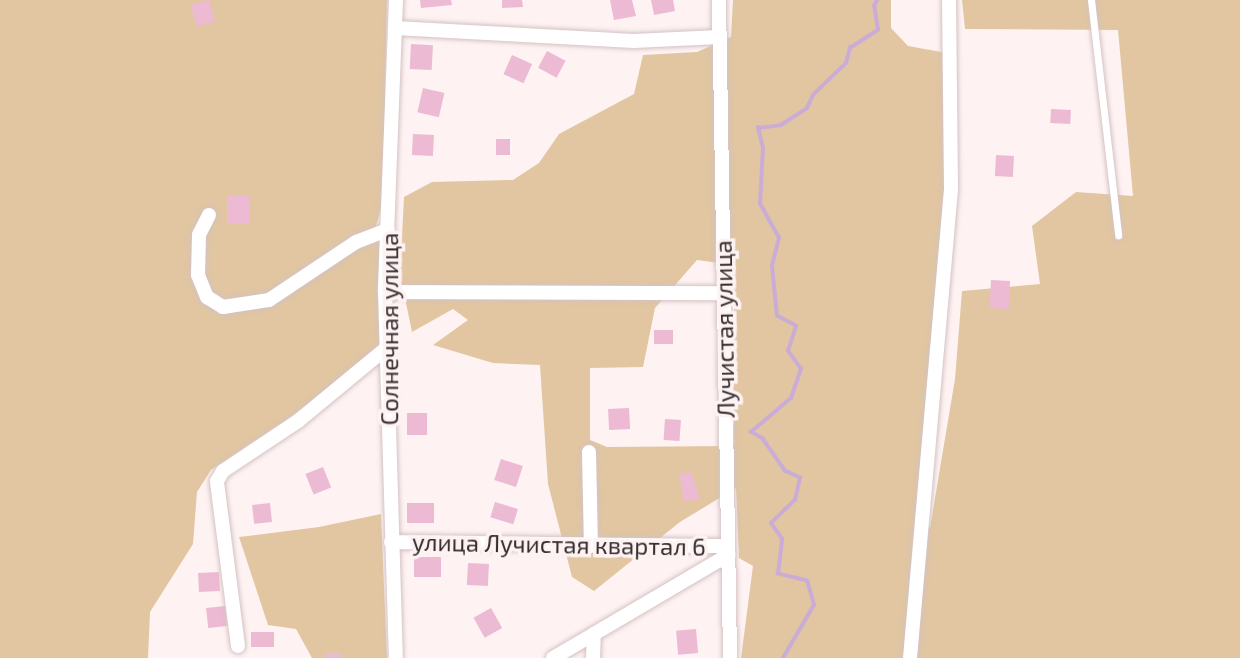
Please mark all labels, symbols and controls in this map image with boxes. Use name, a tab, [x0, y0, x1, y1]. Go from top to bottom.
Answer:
street label: Солнечная улица	[375, 233, 403, 425]
street label: Лучистая улица	[708, 240, 740, 418]
street label: улица Лучистая квартал 6	[412, 527, 706, 561]

